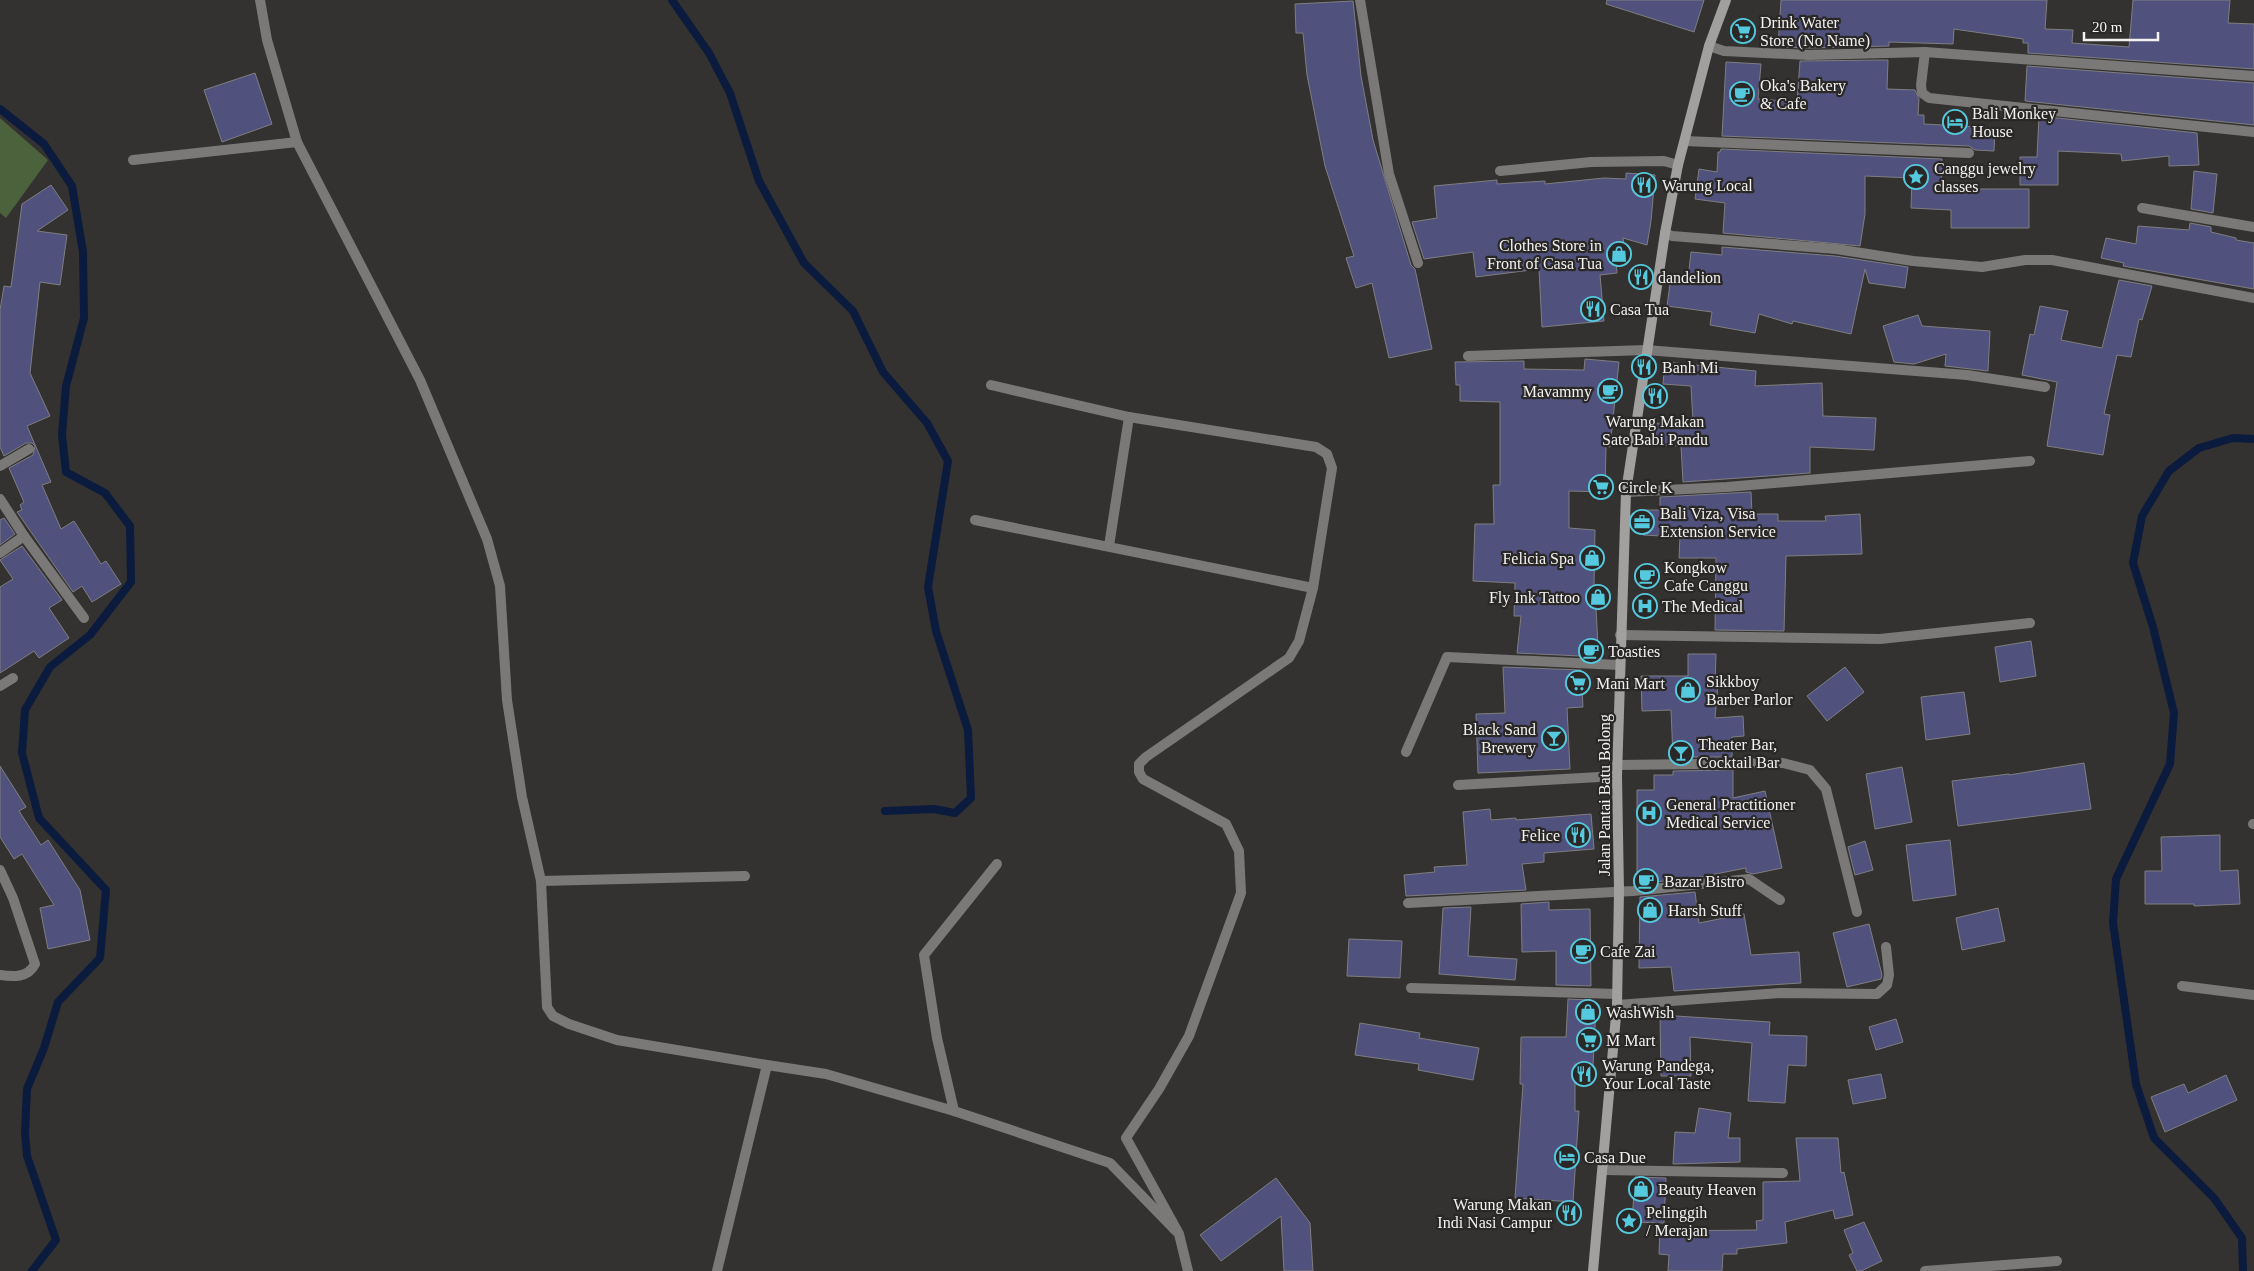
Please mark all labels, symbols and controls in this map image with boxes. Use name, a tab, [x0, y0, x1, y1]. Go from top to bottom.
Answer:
scale bar	[2084, 10, 2158, 42]
place label: Drink Water Store (No Name)	[1760, 14, 1870, 50]
supermarket icon: Drink Water Store (No Name)	[1730, 18, 1756, 44]
text: 20 m	[2092, 19, 2123, 35]
place label: Oka's Bakery & Cafe	[1760, 77, 1846, 112]
cafe icon: Oka's Bakery & Cafe	[1729, 81, 1755, 107]
place label: Bali Monkey House	[1972, 105, 2056, 140]
hotel icon: Bali Monkey House	[1942, 109, 1968, 135]
place label: Canggu jewelry classes	[1934, 160, 2036, 195]
place icon: Canggu jewelry classes	[1903, 164, 1929, 190]
restaurant icon: Warung Local	[1631, 172, 1657, 198]
place label: Warung Local	[1662, 177, 1753, 195]
place label: Clothes Store in Front of Casa Tua	[1487, 237, 1602, 272]
shop icon: Clothes Store in Front of Casa Tua	[1606, 241, 1632, 267]
restaurant icon: dandelion	[1628, 264, 1654, 290]
place label: dandelion	[1658, 269, 1721, 286]
restaurant icon: Casa Tua	[1580, 296, 1606, 322]
place label: Casa Tua	[1610, 301, 1669, 318]
restaurant icon: Banh Mi	[1631, 354, 1657, 380]
place label: Banh Mi	[1662, 359, 1719, 376]
cafe icon: Mavammy	[1597, 378, 1623, 404]
place label: Mavammy	[1523, 383, 1592, 401]
restaurant icon: Warung Makan Sate Babi Pandu	[1642, 383, 1668, 409]
place label: Warung Makan Sate Babi Pandu	[1602, 413, 1708, 448]
supermarket icon: Circle K	[1588, 474, 1614, 500]
place label: Circle K	[1618, 479, 1673, 496]
place label: Bali Viza, Visa Extension Service	[1660, 505, 1776, 540]
office icon: Bali Viza, Visa Extension Service	[1629, 509, 1655, 535]
shop icon: Felicia Spa	[1579, 545, 1605, 571]
place label: Felicia Spa	[1502, 550, 1574, 568]
place label: Kongkow Cafe Canggu	[1664, 559, 1748, 595]
cafe icon: Kongkow Cafe Canggu	[1634, 563, 1660, 589]
shop icon: Fly Ink Tattoo	[1585, 584, 1611, 610]
place label: Fly Ink Tattoo	[1489, 589, 1580, 607]
hospital icon: The Medical	[1632, 593, 1658, 619]
place label: The Medical	[1662, 598, 1744, 615]
cafe icon: Toasties	[1578, 638, 1604, 664]
place label: Toasties	[1608, 643, 1660, 660]
supermarket icon: Mani Mart	[1565, 670, 1591, 696]
place label: Sikkboy Barber Parlor	[1706, 673, 1793, 708]
place label: Mani Mart	[1596, 675, 1665, 692]
shop icon: Sikkboy Barber Parlor	[1675, 677, 1701, 703]
street label: Jalan Pantai Batu Bolong	[1596, 714, 1614, 876]
place label: Black Sand Brewery	[1463, 721, 1536, 757]
bar icon: Black Sand Brewery	[1541, 725, 1567, 751]
place label: Theater Bar, Cocktail Bar	[1698, 736, 1780, 771]
bar icon: Theater Bar, Cocktail Bar	[1668, 740, 1694, 766]
place label: General Practitioner Medical Service	[1666, 796, 1796, 831]
hospital icon: General Practitioner Medical Service	[1636, 800, 1662, 826]
restaurant icon: Felice	[1565, 822, 1591, 848]
place label: Felice	[1521, 827, 1560, 844]
cafe icon: Bazar Bistro	[1633, 868, 1659, 894]
place label: Bazar Bistro	[1664, 873, 1744, 890]
shop icon: Harsh Stuff	[1637, 897, 1663, 923]
place label: Harsh Stuff	[1668, 902, 1743, 919]
cafe icon: Cafe Zai	[1570, 938, 1596, 964]
place label: Cafe Zai	[1600, 943, 1656, 960]
shop icon: WashWish	[1575, 999, 1601, 1025]
place label: WashWish	[1606, 1004, 1674, 1021]
supermarket icon: M Mart	[1576, 1027, 1602, 1053]
place label: M Mart	[1606, 1032, 1656, 1049]
place label: Warung Pandega, Your Local Taste	[1602, 1057, 1714, 1092]
restaurant icon: Warung Pandega, Your Local Taste	[1571, 1061, 1597, 1087]
hotel icon: Casa Due	[1554, 1144, 1580, 1170]
place label: Casa Due	[1584, 1149, 1646, 1166]
shop icon: Beauty Heaven	[1628, 1176, 1654, 1202]
place label: Beauty Heaven	[1658, 1181, 1756, 1199]
place label: Warung Makan Indi Nasi Campur	[1437, 1196, 1553, 1232]
restaurant icon: Warung Makan Indi Nasi Campur	[1556, 1200, 1582, 1226]
place label: Pelinggih / Merajan	[1646, 1204, 1708, 1240]
place icon: Pelinggih / Merajan	[1616, 1208, 1642, 1234]

